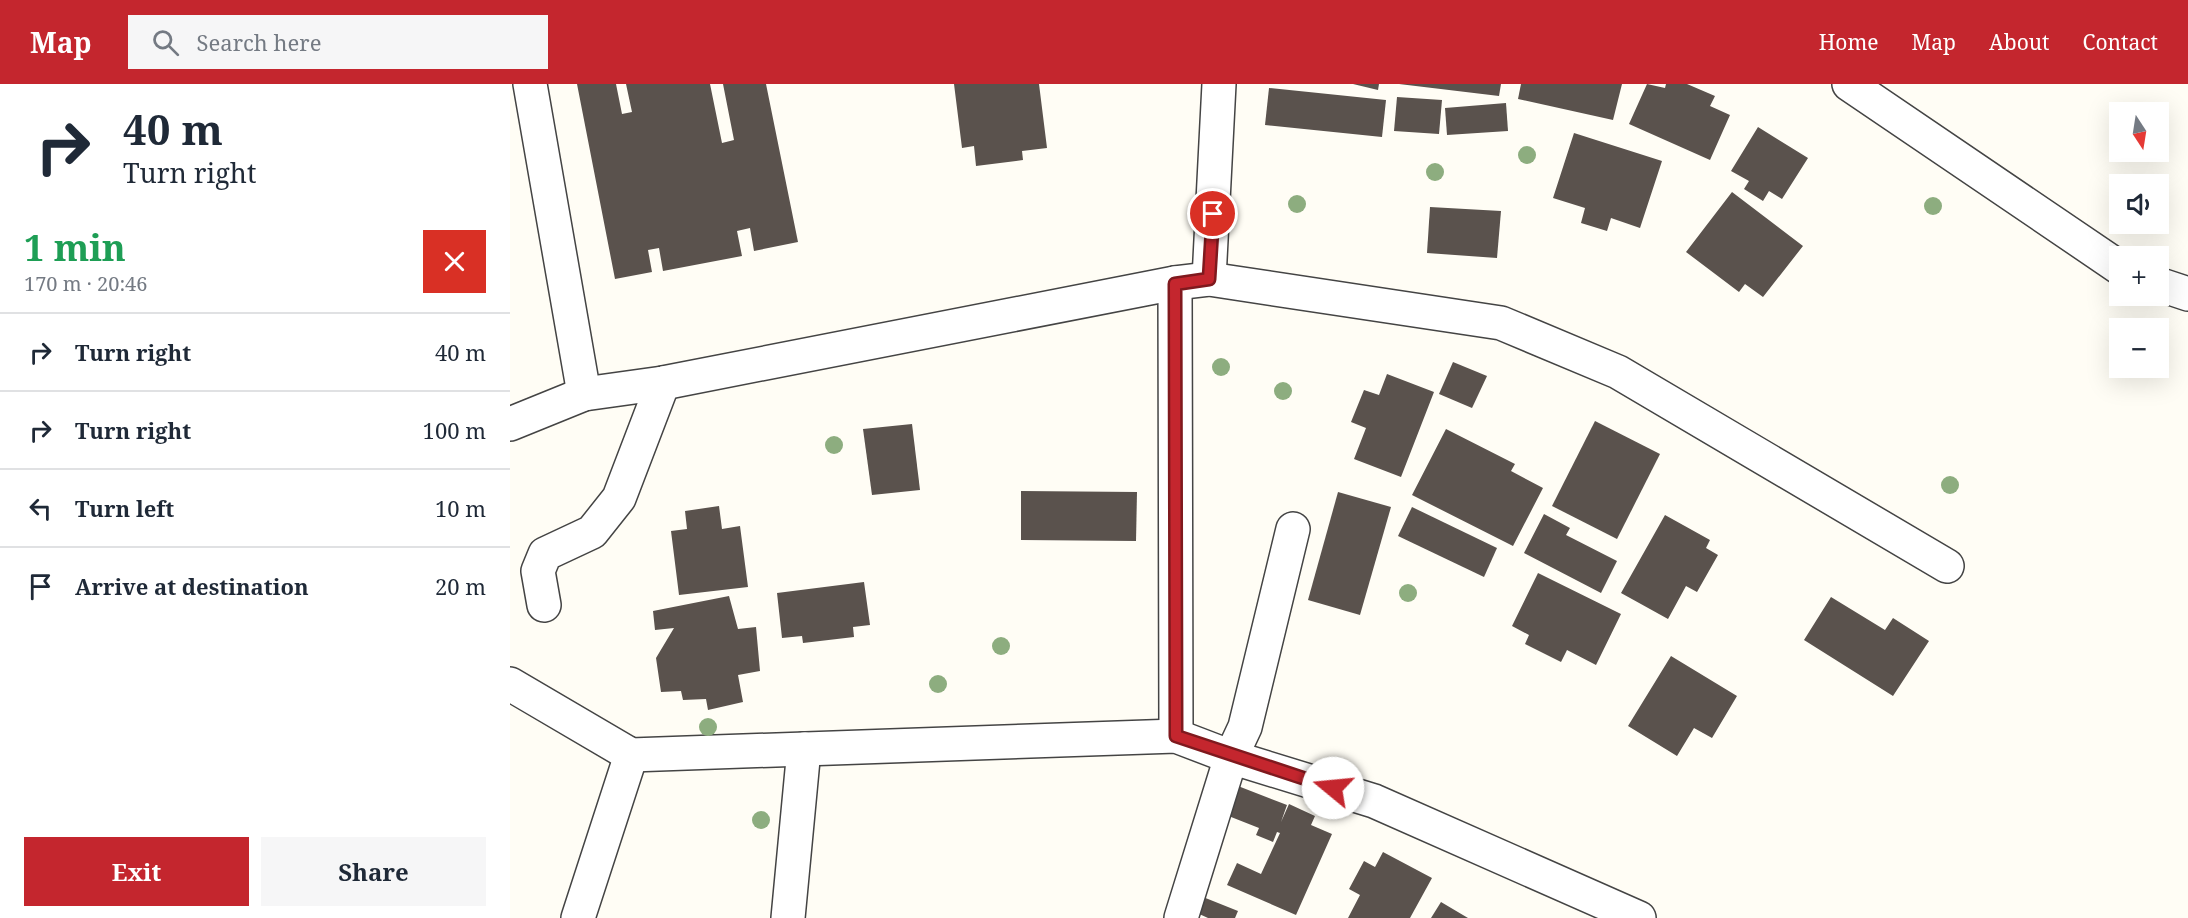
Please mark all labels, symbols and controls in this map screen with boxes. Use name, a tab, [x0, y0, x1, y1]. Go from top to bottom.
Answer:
search box	[128, 15, 548, 69]
text: Map	[30, 23, 92, 61]
icon: search	[149, 26, 182, 59]
text: Search here	[197, 27, 321, 57]
text: Home	[1819, 28, 1879, 56]
text: Map	[1912, 28, 1956, 56]
text: About	[1989, 28, 2050, 56]
text: Contact	[2083, 28, 2158, 56]
text: 40 m	[123, 100, 223, 157]
north arrow	[2109, 102, 2169, 162]
map controls	[2109, 102, 2169, 378]
icon: right	[24, 108, 102, 186]
text: Turn right	[123, 154, 256, 191]
button: sound	[2109, 174, 2169, 234]
pin	[1187, 188, 1238, 239]
icon: arrive	[1196, 197, 1229, 230]
text: 1 min	[24, 223, 126, 272]
button: close	[423, 230, 486, 293]
button: +	[2109, 246, 2169, 306]
text: 170 m · 20:46	[24, 270, 147, 297]
button: −	[2109, 318, 2169, 378]
icon: right	[24, 336, 57, 369]
text: Turn right	[75, 337, 191, 367]
text: 40 m	[435, 337, 486, 367]
icon: right	[24, 414, 57, 447]
text: Turn right	[75, 415, 191, 445]
text: 100 m	[423, 415, 486, 445]
icon: left	[24, 492, 57, 525]
text: Turn left	[75, 493, 174, 523]
text: 10 m	[435, 493, 486, 523]
icon: arrive	[24, 570, 57, 603]
text: Arrive at destination	[75, 571, 309, 601]
text: 20 m	[435, 571, 486, 601]
position arrow	[1301, 756, 1365, 820]
button: Exit	[24, 837, 249, 906]
button: Share	[261, 837, 486, 906]

